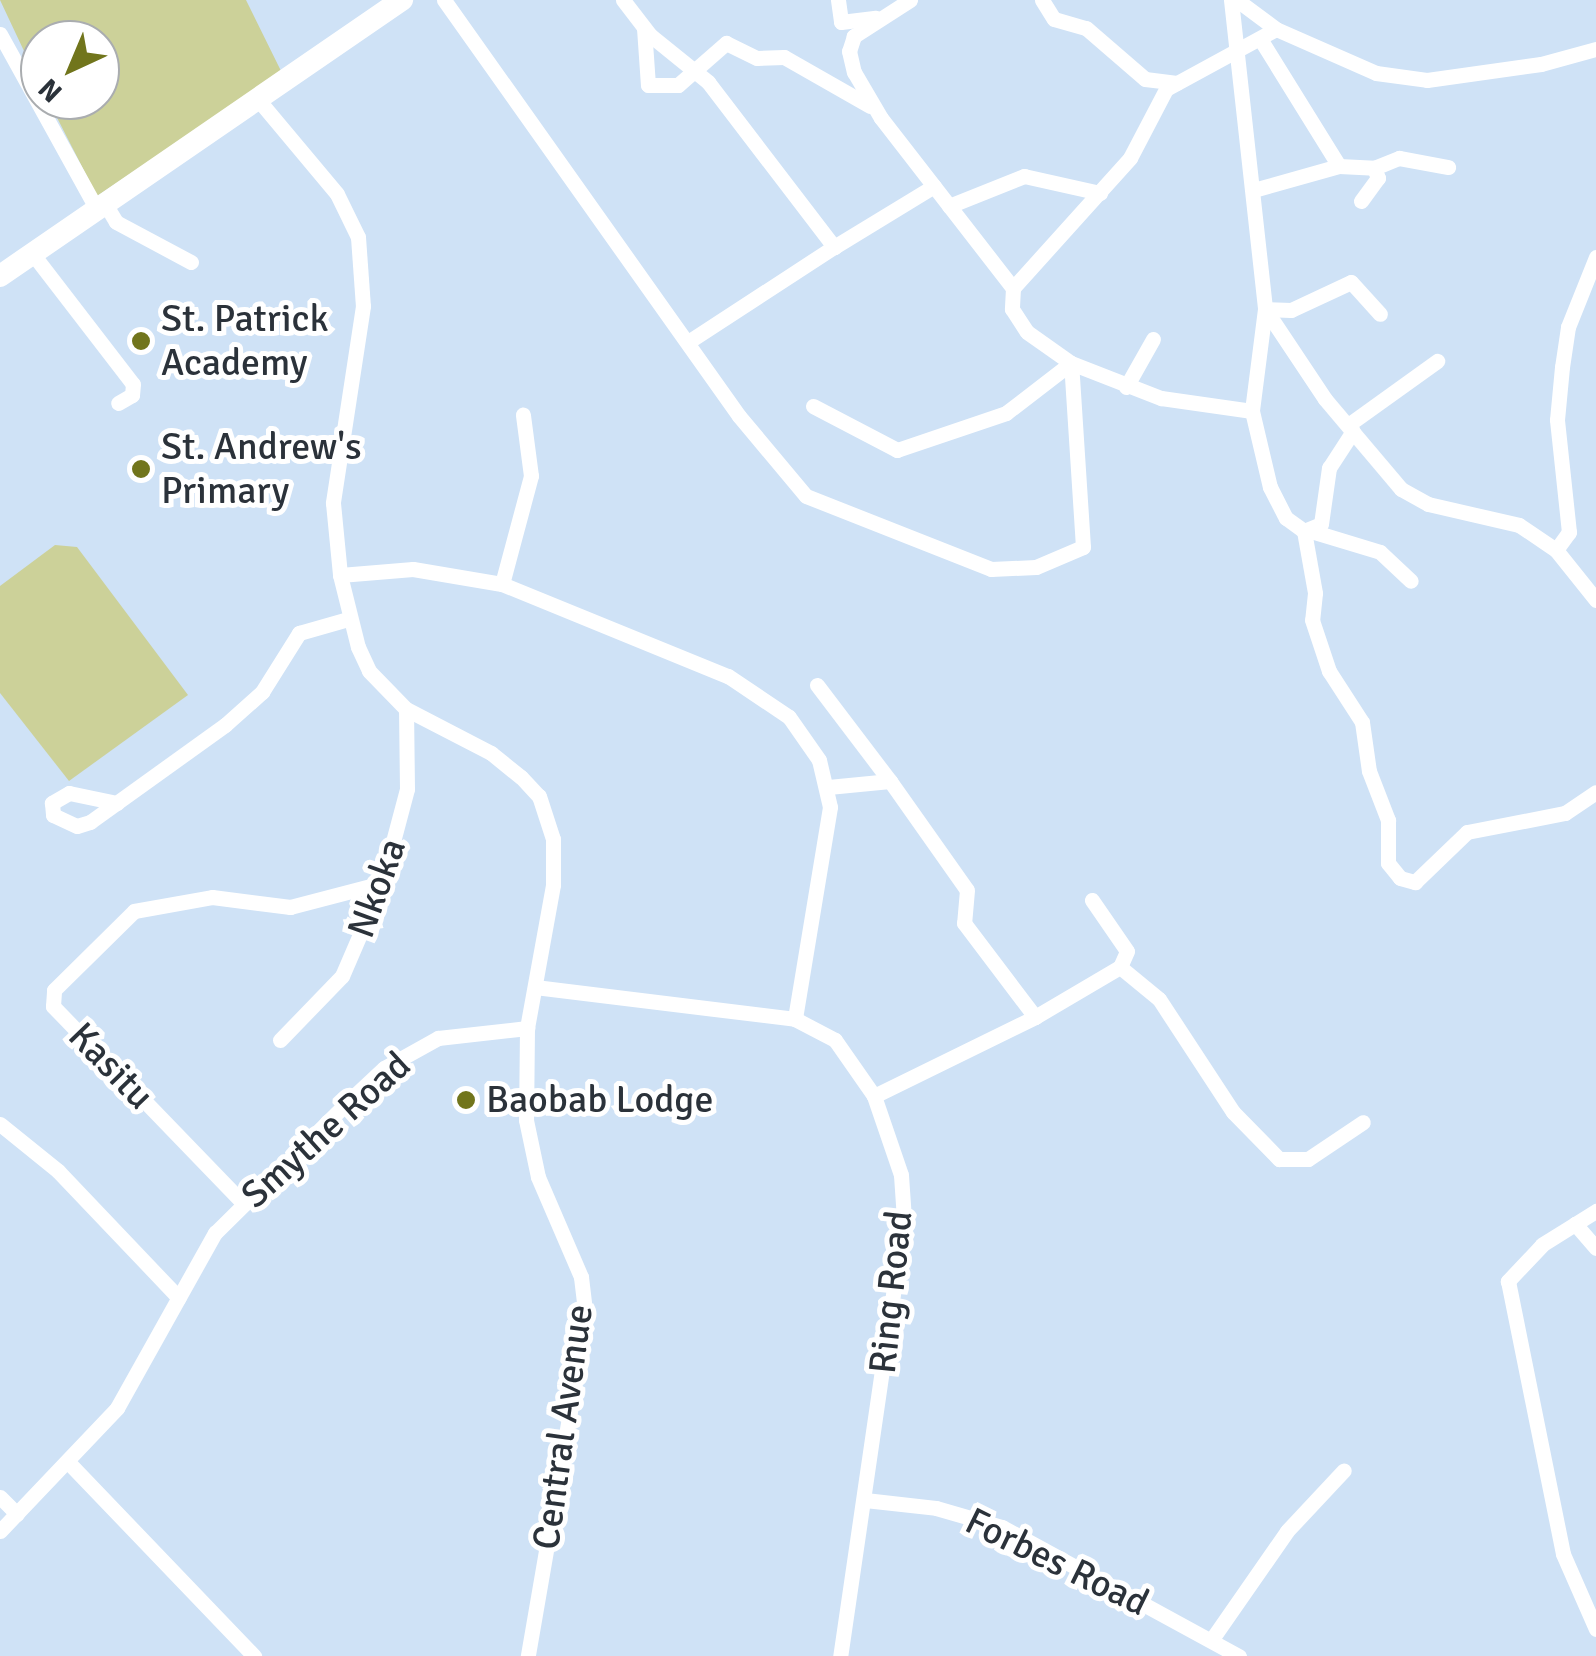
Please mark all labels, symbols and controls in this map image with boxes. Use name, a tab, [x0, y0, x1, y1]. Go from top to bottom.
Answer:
north arrow	[20, 20, 120, 120]
text: N	[32, 71, 69, 109]
place label: St. Patrick Academy	[161, 296, 329, 386]
marker: St. Patrick Academy	[130, 330, 152, 352]
place label: St. Andrew's Primary	[161, 424, 362, 514]
marker: St. Andrew's Primary	[130, 458, 152, 480]
street label: Nkoka	[338, 832, 416, 944]
street label: Kasitu	[59, 1013, 163, 1119]
street label: Smythe Road	[232, 1042, 420, 1218]
place label: Baobab Lodge	[486, 1077, 713, 1123]
marker: Baobab Lodge	[455, 1089, 477, 1111]
street label: Ring Road	[860, 1208, 922, 1376]
street label: Central Avenue	[523, 1301, 603, 1553]
street label: Forbes Road	[958, 1498, 1156, 1626]

